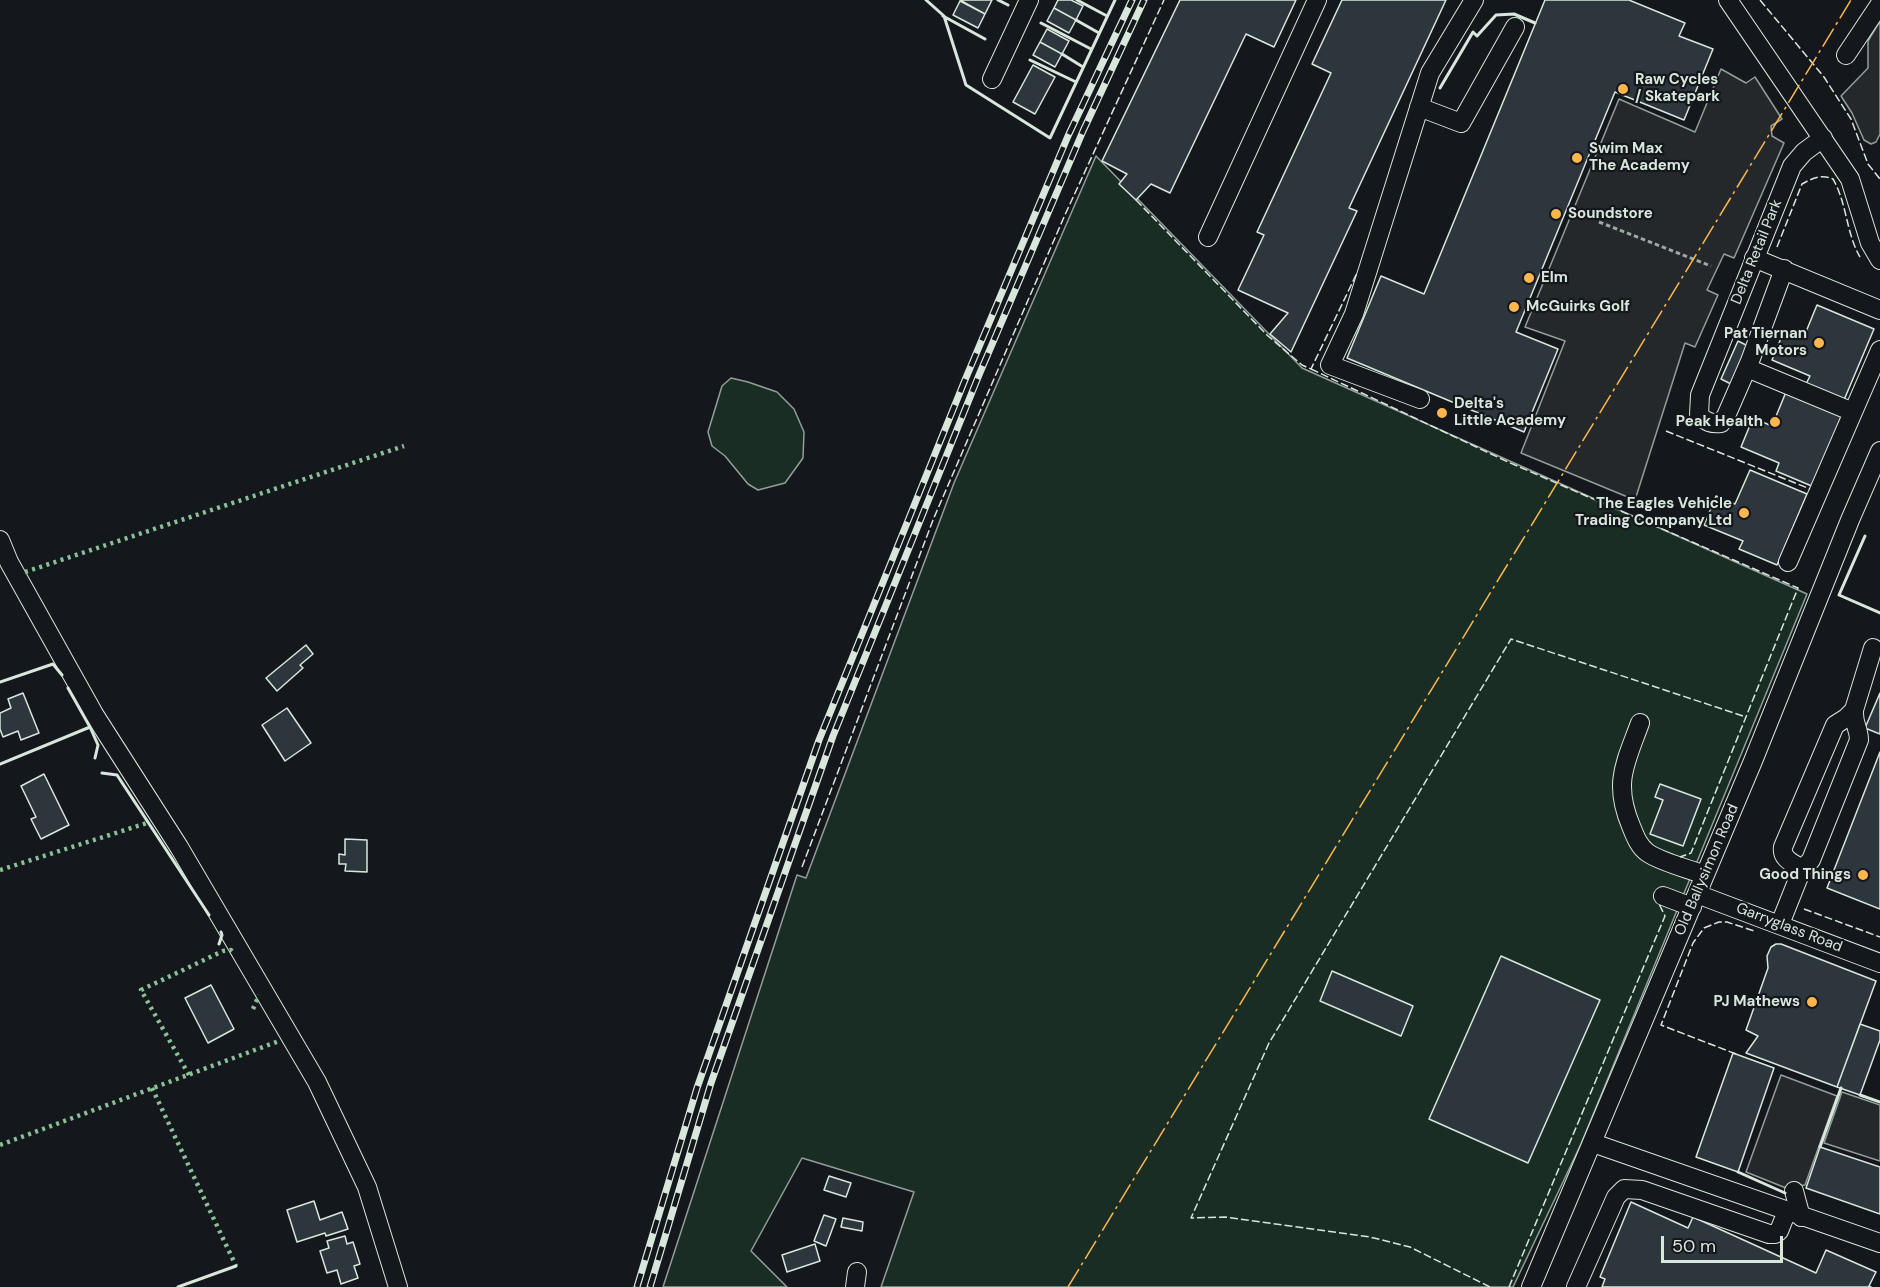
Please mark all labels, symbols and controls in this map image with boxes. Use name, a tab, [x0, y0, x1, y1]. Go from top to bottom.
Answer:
place label: Raw Cycles / Skatepark	[1635, 71, 1720, 106]
marker: Raw Cycles / Skatepark	[1616, 82, 1630, 96]
place label: Swim Max The Academy	[1589, 140, 1690, 175]
marker: Swim Max The Academy	[1570, 151, 1584, 165]
street label: Delta Retail Park	[1728, 197, 1786, 307]
place label: Soundstore	[1568, 205, 1653, 223]
marker: Soundstore	[1549, 207, 1563, 221]
place label: Elm	[1541, 269, 1568, 287]
marker: Elm	[1522, 271, 1536, 285]
place label: McGuirks Golf	[1526, 298, 1630, 316]
marker: McGuirks Golf	[1507, 300, 1521, 314]
place label: Pat Tiernan Motors	[1724, 325, 1807, 360]
marker: Pat Tiernan Motors	[1812, 336, 1826, 350]
place label: Delta's Little Academy	[1454, 395, 1566, 430]
marker: Delta's Little Academy	[1435, 406, 1449, 420]
place label: Peak Health	[1676, 413, 1763, 431]
marker: Peak Health	[1768, 415, 1782, 429]
place label: The Eagles Vehicle Trading Company Ltd	[1575, 495, 1732, 530]
marker: The Eagles Vehicle Trading Company Ltd	[1737, 506, 1751, 520]
street label: Old Ballysimon Road	[1671, 802, 1743, 938]
place label: Good Things	[1759, 866, 1851, 884]
marker: Good Things	[1856, 868, 1870, 882]
street label: Garryglass Road	[1733, 899, 1845, 957]
place label: PJ Mathews	[1713, 993, 1800, 1011]
marker: PJ Mathews	[1805, 995, 1819, 1009]
scale bar	[1664, 1224, 1786, 1262]
text: 50 m	[1672, 1234, 1716, 1258]

